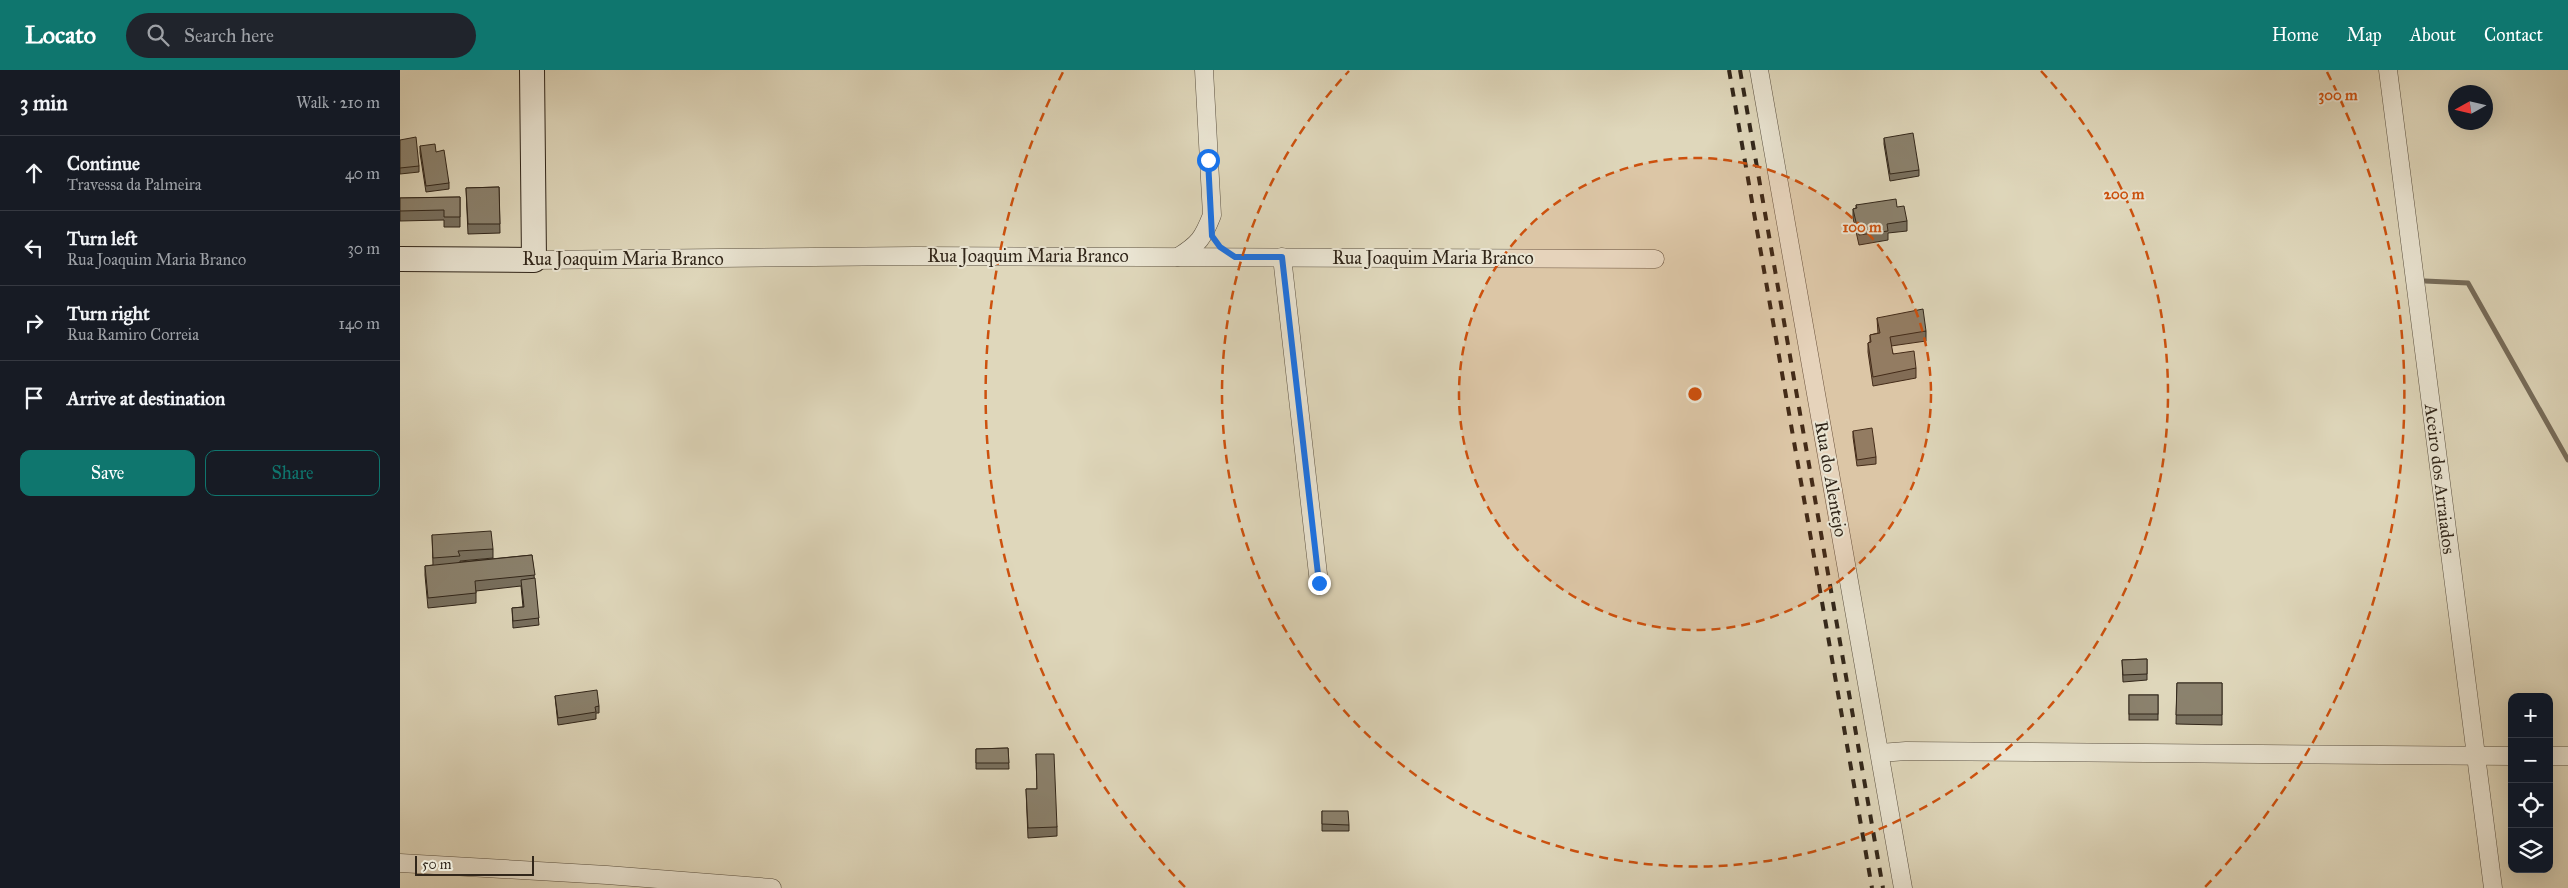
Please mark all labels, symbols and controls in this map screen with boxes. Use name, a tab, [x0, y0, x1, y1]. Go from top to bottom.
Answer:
search box	[126, 13, 476, 58]
text: Locato	[25, 20, 96, 50]
icon: search	[144, 21, 172, 49]
text: Search here	[184, 24, 274, 47]
text: Home	[2272, 24, 2319, 46]
text: Map	[2347, 24, 2382, 46]
text: About	[2410, 24, 2456, 46]
text: Contact	[2484, 24, 2543, 46]
north arrow	[2448, 85, 2493, 130]
text: 300 m	[2318, 86, 2358, 105]
text: 3 min	[20, 90, 68, 116]
text: Walk · 210 m	[296, 93, 380, 112]
route start	[1197, 149, 1220, 172]
text: Continue	[67, 152, 140, 175]
icon: ahead	[20, 159, 48, 187]
text: 40 m	[345, 164, 380, 183]
text: Travessa da Palmeira	[67, 175, 202, 194]
text: 200 m	[2104, 185, 2145, 203]
text: 100 m	[1842, 218, 1882, 236]
text: Turn left	[67, 227, 137, 250]
icon: left	[20, 234, 48, 262]
text: 30 m	[347, 239, 380, 258]
street label: Rua Joaquim Maria Branco	[927, 245, 1129, 268]
street label: Rua Joaquim Maria Branco	[1332, 247, 1534, 270]
street label: Rua Joaquim Maria Branco	[522, 248, 724, 271]
text: Rua Joaquim Maria Branco	[67, 250, 246, 269]
text: Turn right	[67, 302, 150, 325]
icon: right	[20, 309, 48, 337]
text: 140 m	[339, 314, 380, 333]
text: Rua Ramiro Correia	[67, 325, 199, 344]
icon: arrive	[20, 384, 48, 412]
centre of rings	[1686, 385, 1704, 403]
text: Arrive at destination	[67, 387, 225, 410]
street label: Aceiro dos Arraiados	[2420, 402, 2460, 555]
street label: Rua do Alentejo	[1810, 419, 1852, 539]
button: Save	[20, 450, 195, 496]
button: Share	[205, 450, 380, 496]
route end	[1308, 572, 1331, 595]
map controls	[2508, 693, 2553, 873]
button: +	[2508, 693, 2553, 738]
button: −	[2508, 738, 2553, 783]
button: locate	[2508, 783, 2553, 828]
button: layers	[2508, 828, 2553, 873]
scale bar	[415, 853, 534, 876]
text: 50 m	[422, 856, 451, 873]

